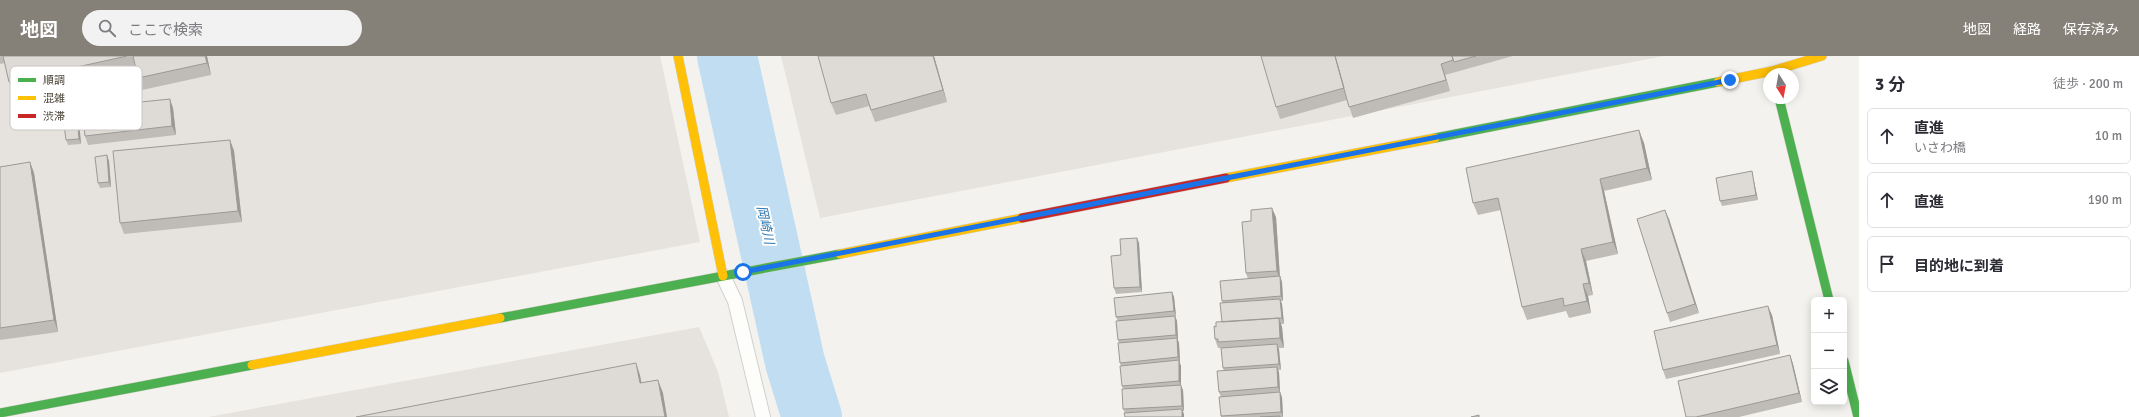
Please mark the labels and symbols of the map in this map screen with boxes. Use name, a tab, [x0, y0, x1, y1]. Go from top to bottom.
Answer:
legend	[10, 66, 142, 130]
north arrow	[1763, 68, 1799, 104]
route end	[1721, 71, 1739, 89]
text: 順調	[43, 74, 65, 87]
text: 混雑	[43, 92, 65, 105]
text: 渋滞	[43, 110, 65, 123]
water label: 岡崎川	[753, 204, 777, 248]
route start	[734, 263, 752, 281]

